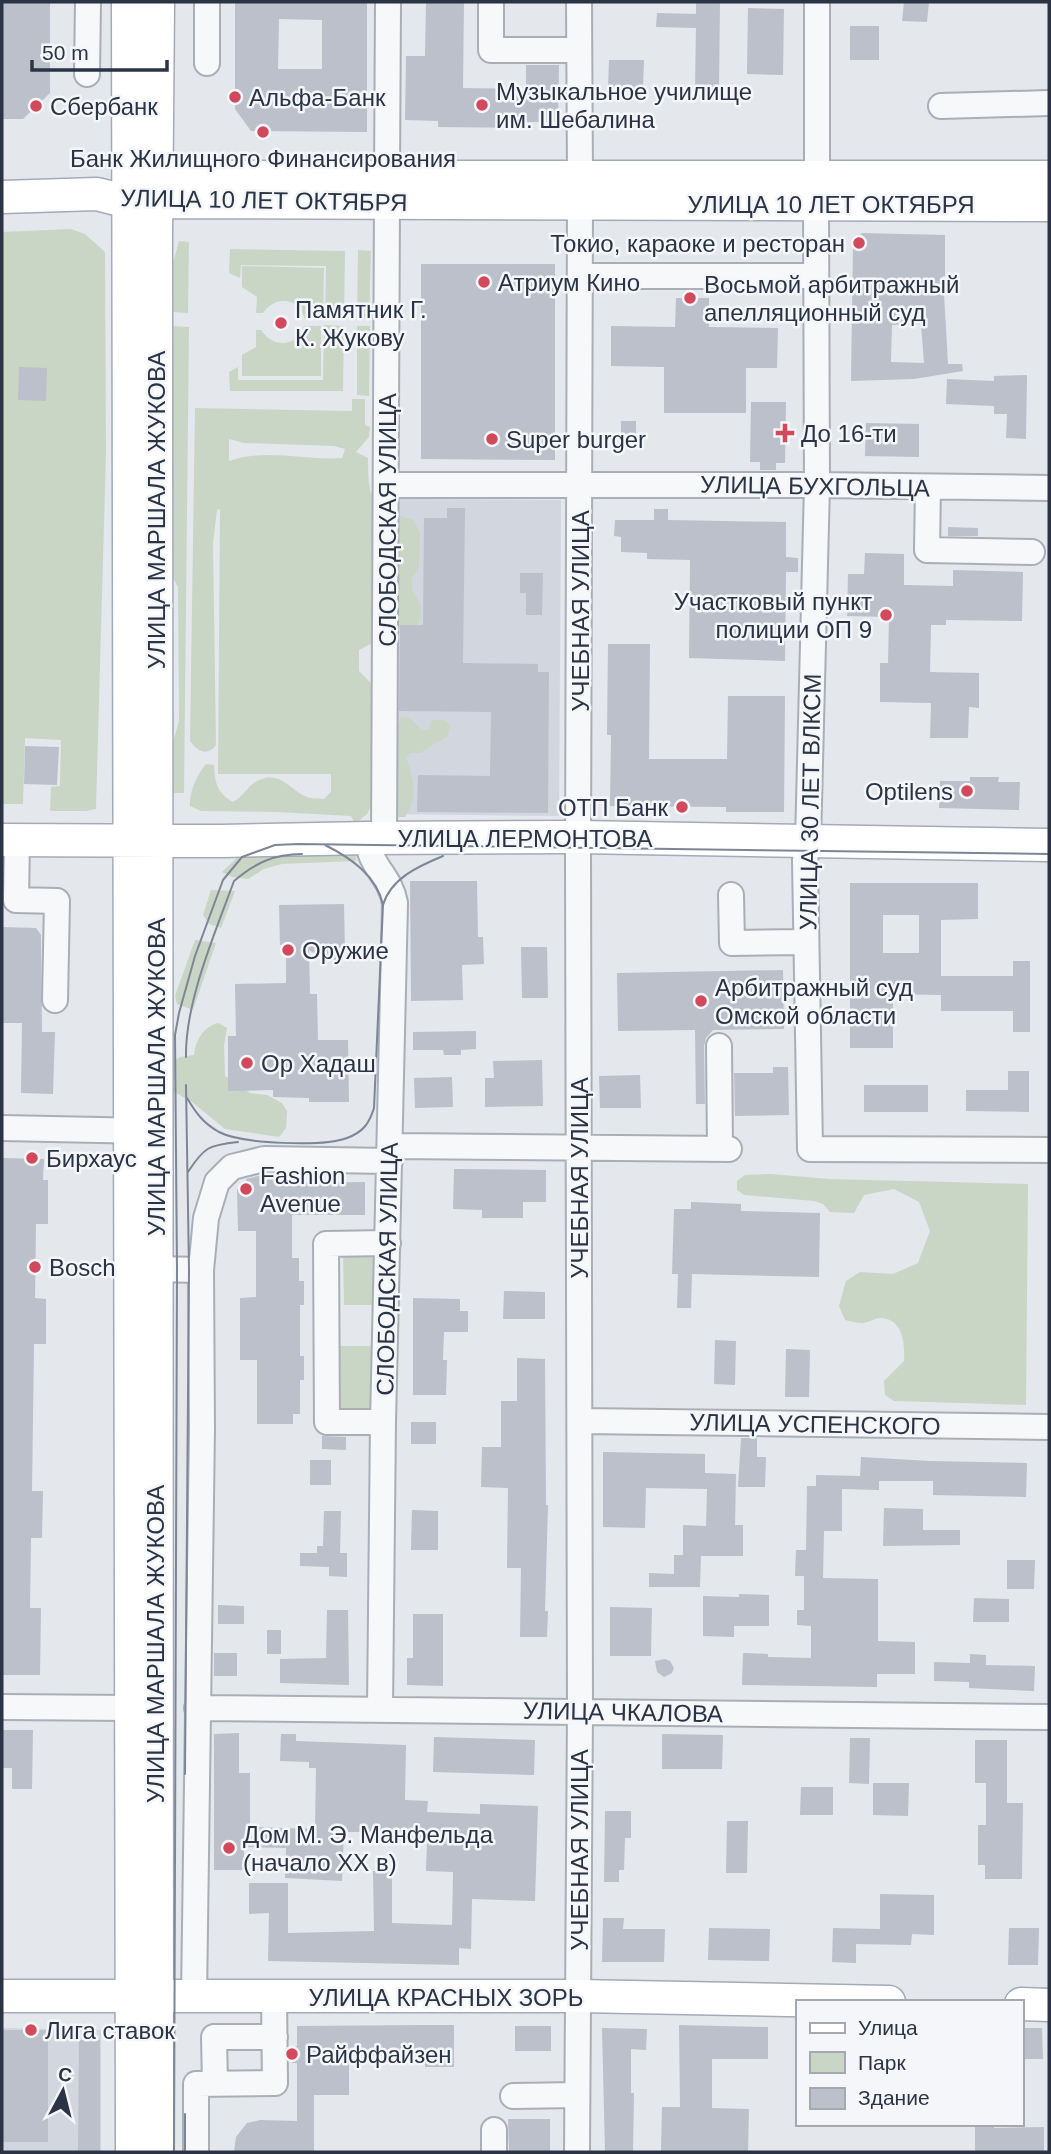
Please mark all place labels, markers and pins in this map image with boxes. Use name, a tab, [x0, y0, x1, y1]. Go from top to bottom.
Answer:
place label: Музыкальное училище им. Шебалина	[496, 78, 752, 133]
place label: Альфа-Банк	[249, 84, 386, 111]
marker: Альфа-Банк	[227, 89, 243, 105]
place label: Сбербанк	[50, 93, 158, 120]
marker: Музыкальное училище им. Шебалина	[474, 97, 490, 113]
marker: Сбербанк	[28, 98, 44, 114]
marker: Банк Жилищного Финансирования	[255, 124, 271, 140]
place label: Банк Жилищного Финансирования	[70, 145, 456, 172]
place label: Токио, караоке и ресторан	[550, 230, 845, 257]
marker: Токио, караоке и ресторан	[851, 235, 867, 251]
place label: Атриум Кино	[498, 269, 640, 296]
place label: Восьмой арбитражный апелляционный суд	[704, 271, 959, 326]
marker: Атриум Кино	[476, 274, 492, 290]
marker: Восьмой арбитражный апелляционный суд	[682, 290, 698, 306]
place label: Памятник Г. К. Жукову	[295, 296, 427, 351]
marker: Памятник Г. К. Жукову	[273, 315, 289, 331]
place label: До 16-ти	[801, 420, 897, 447]
marker: До 16-ти	[775, 423, 795, 443]
place label: Super burger	[506, 426, 646, 453]
marker: Super burger	[484, 431, 500, 447]
place label: Участковый пункт полиции ОП 9	[674, 588, 872, 643]
marker: Участковый пункт полиции ОП 9	[878, 607, 894, 623]
place label: Optilens	[865, 778, 953, 805]
marker: Optilens	[959, 783, 975, 799]
place label: ОТП Банк	[558, 794, 668, 821]
marker: ОТП Банк	[674, 799, 690, 815]
place label: Оружие	[302, 937, 389, 964]
marker: Оружие	[280, 942, 296, 958]
place label: Арбитражный суд Омской области	[715, 974, 913, 1029]
marker: Арбитражный суд Омской области	[693, 993, 709, 1009]
place label: Ор Хадаш	[261, 1050, 376, 1077]
marker: Ор Хадаш	[239, 1055, 255, 1071]
place label: Бирхаус	[46, 1145, 137, 1172]
marker: Бирхаус	[24, 1150, 40, 1166]
place label: Fashion Avenue	[260, 1162, 345, 1217]
marker: Fashion Avenue	[238, 1181, 254, 1197]
place label: Bosch	[49, 1254, 116, 1281]
marker: Bosch	[27, 1259, 43, 1275]
place label: Дом М. Э. Манфельда (начало XX в)	[243, 1821, 494, 1876]
marker: Дом М. Э. Манфельда (начало XX в)	[221, 1840, 237, 1856]
place label: Лига ставок	[45, 2017, 175, 2044]
marker: Лига ставок	[23, 2022, 39, 2038]
place label: Райффайзен	[306, 2041, 452, 2068]
marker: Райффайзен	[284, 2046, 300, 2062]

